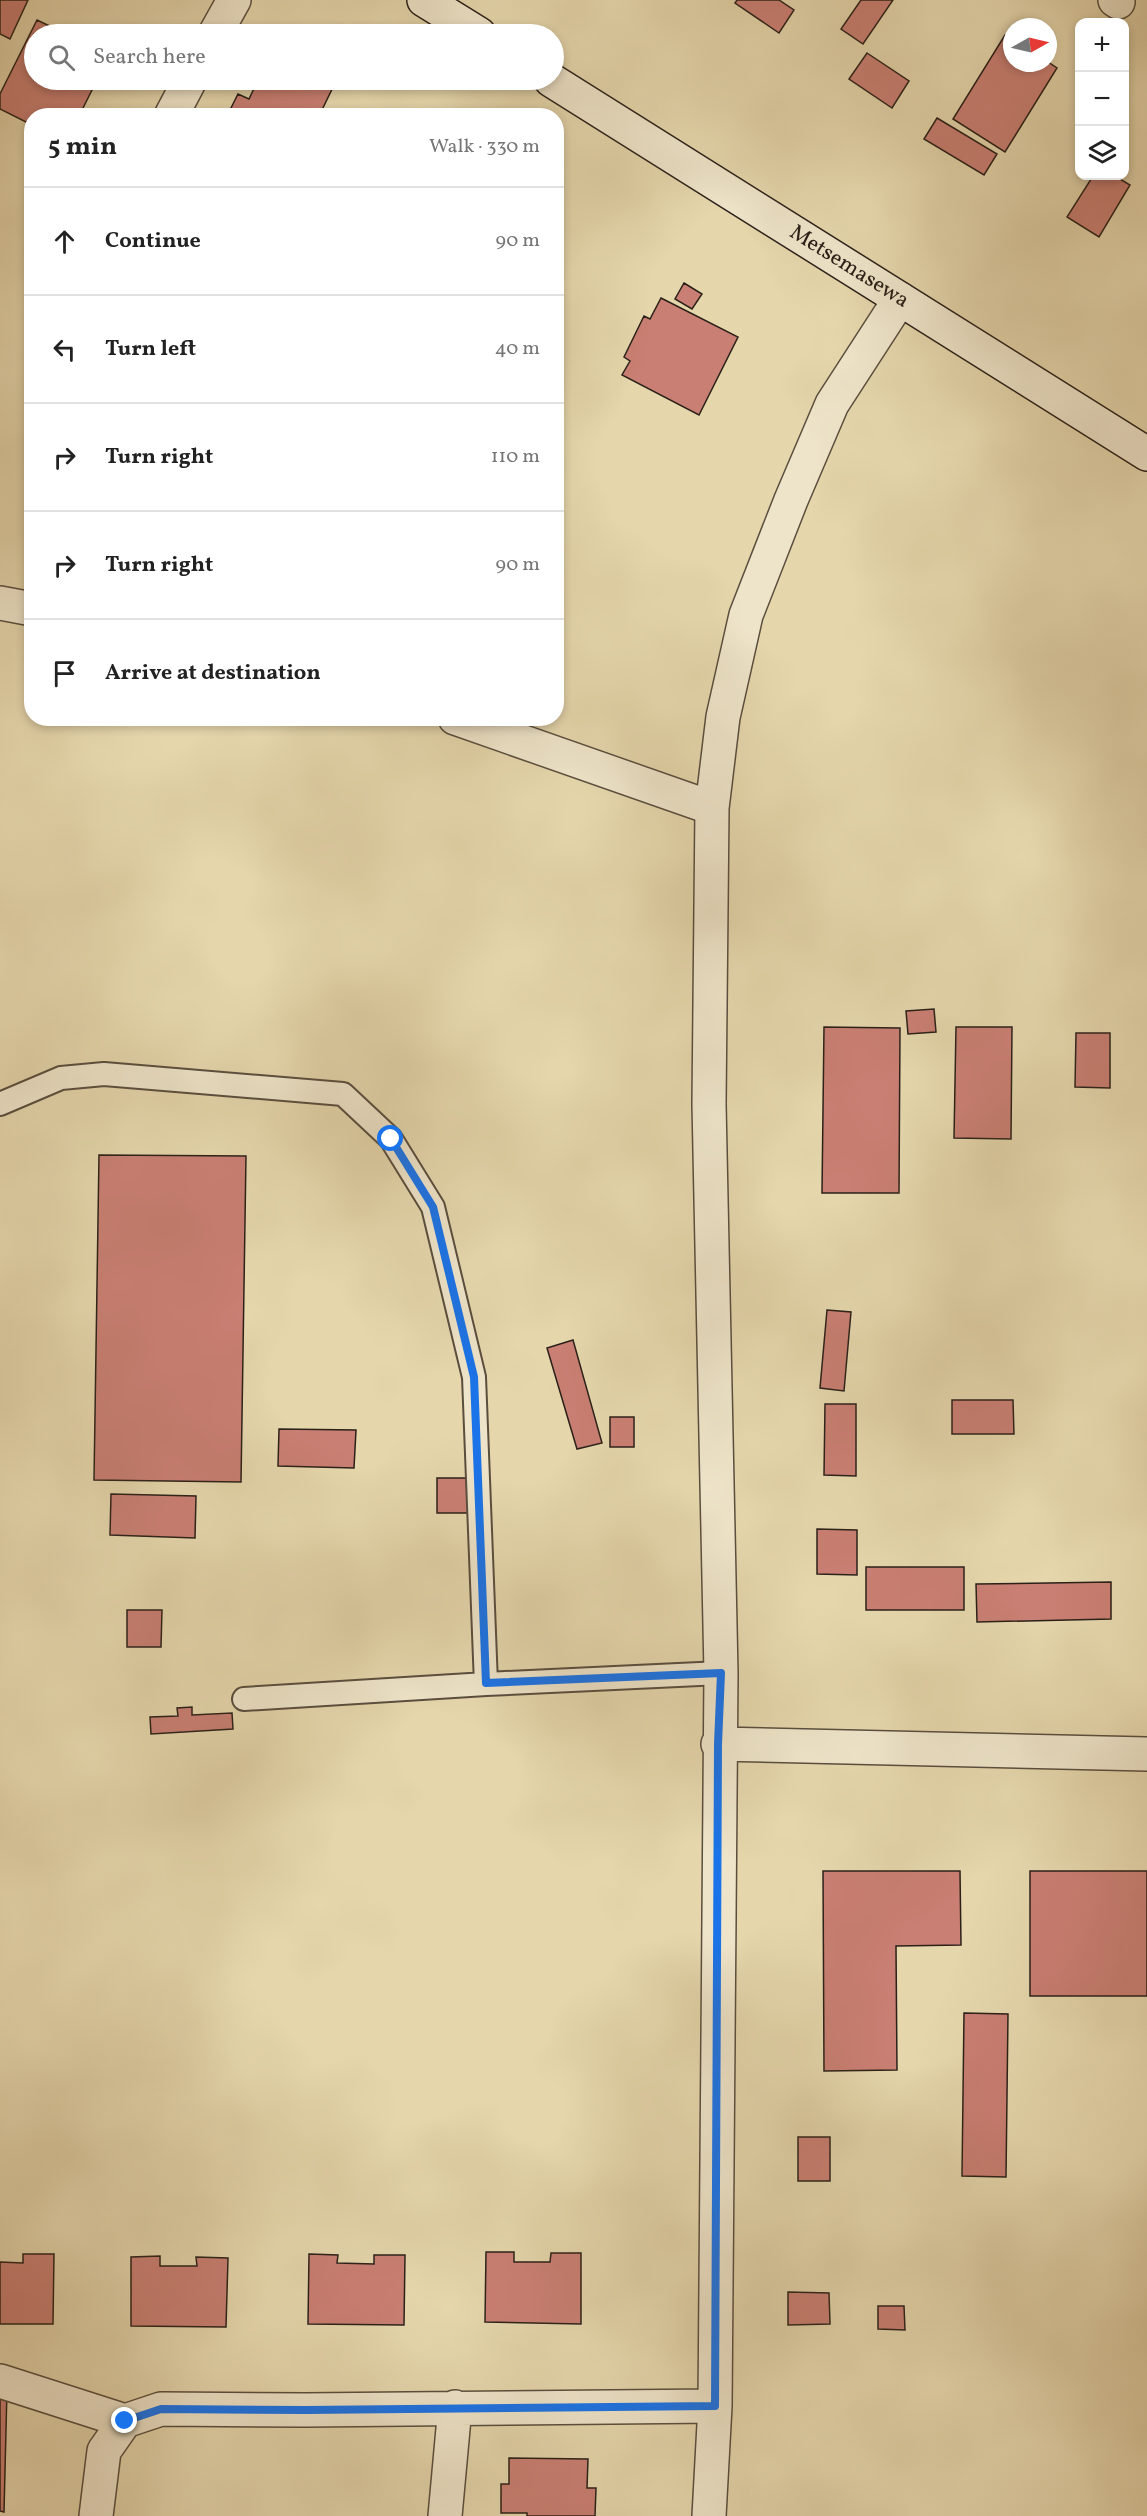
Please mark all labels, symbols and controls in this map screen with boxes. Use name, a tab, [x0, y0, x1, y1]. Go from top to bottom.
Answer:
north arrow	[1003, 18, 1057, 72]
map controls	[1075, 18, 1129, 180]
button: +	[1075, 18, 1129, 72]
search box	[24, 24, 564, 90]
icon: search	[45, 41, 78, 74]
text: Search here	[93, 42, 206, 73]
button: −	[1075, 72, 1129, 126]
button: layers	[1075, 126, 1129, 180]
text: 5 min	[48, 129, 117, 165]
text: Walk · 330 m	[429, 133, 540, 161]
street label: Metsemasewa	[783, 218, 915, 316]
icon: ahead	[48, 225, 81, 258]
text: Continue	[105, 226, 201, 257]
text: 90 m	[496, 227, 540, 255]
icon: left	[48, 333, 81, 366]
text: Turn left	[105, 334, 196, 365]
text: 40 m	[495, 335, 540, 363]
icon: right	[48, 441, 81, 474]
text: Turn right	[105, 442, 213, 473]
text: 110 m	[491, 443, 540, 471]
icon: right	[48, 549, 81, 582]
text: Turn right	[105, 550, 213, 581]
text: 90 m	[496, 551, 540, 579]
icon: arrive	[48, 657, 81, 690]
text: Arrive at destination	[105, 658, 321, 689]
route start	[377, 1125, 403, 1151]
route end	[111, 2407, 137, 2433]

